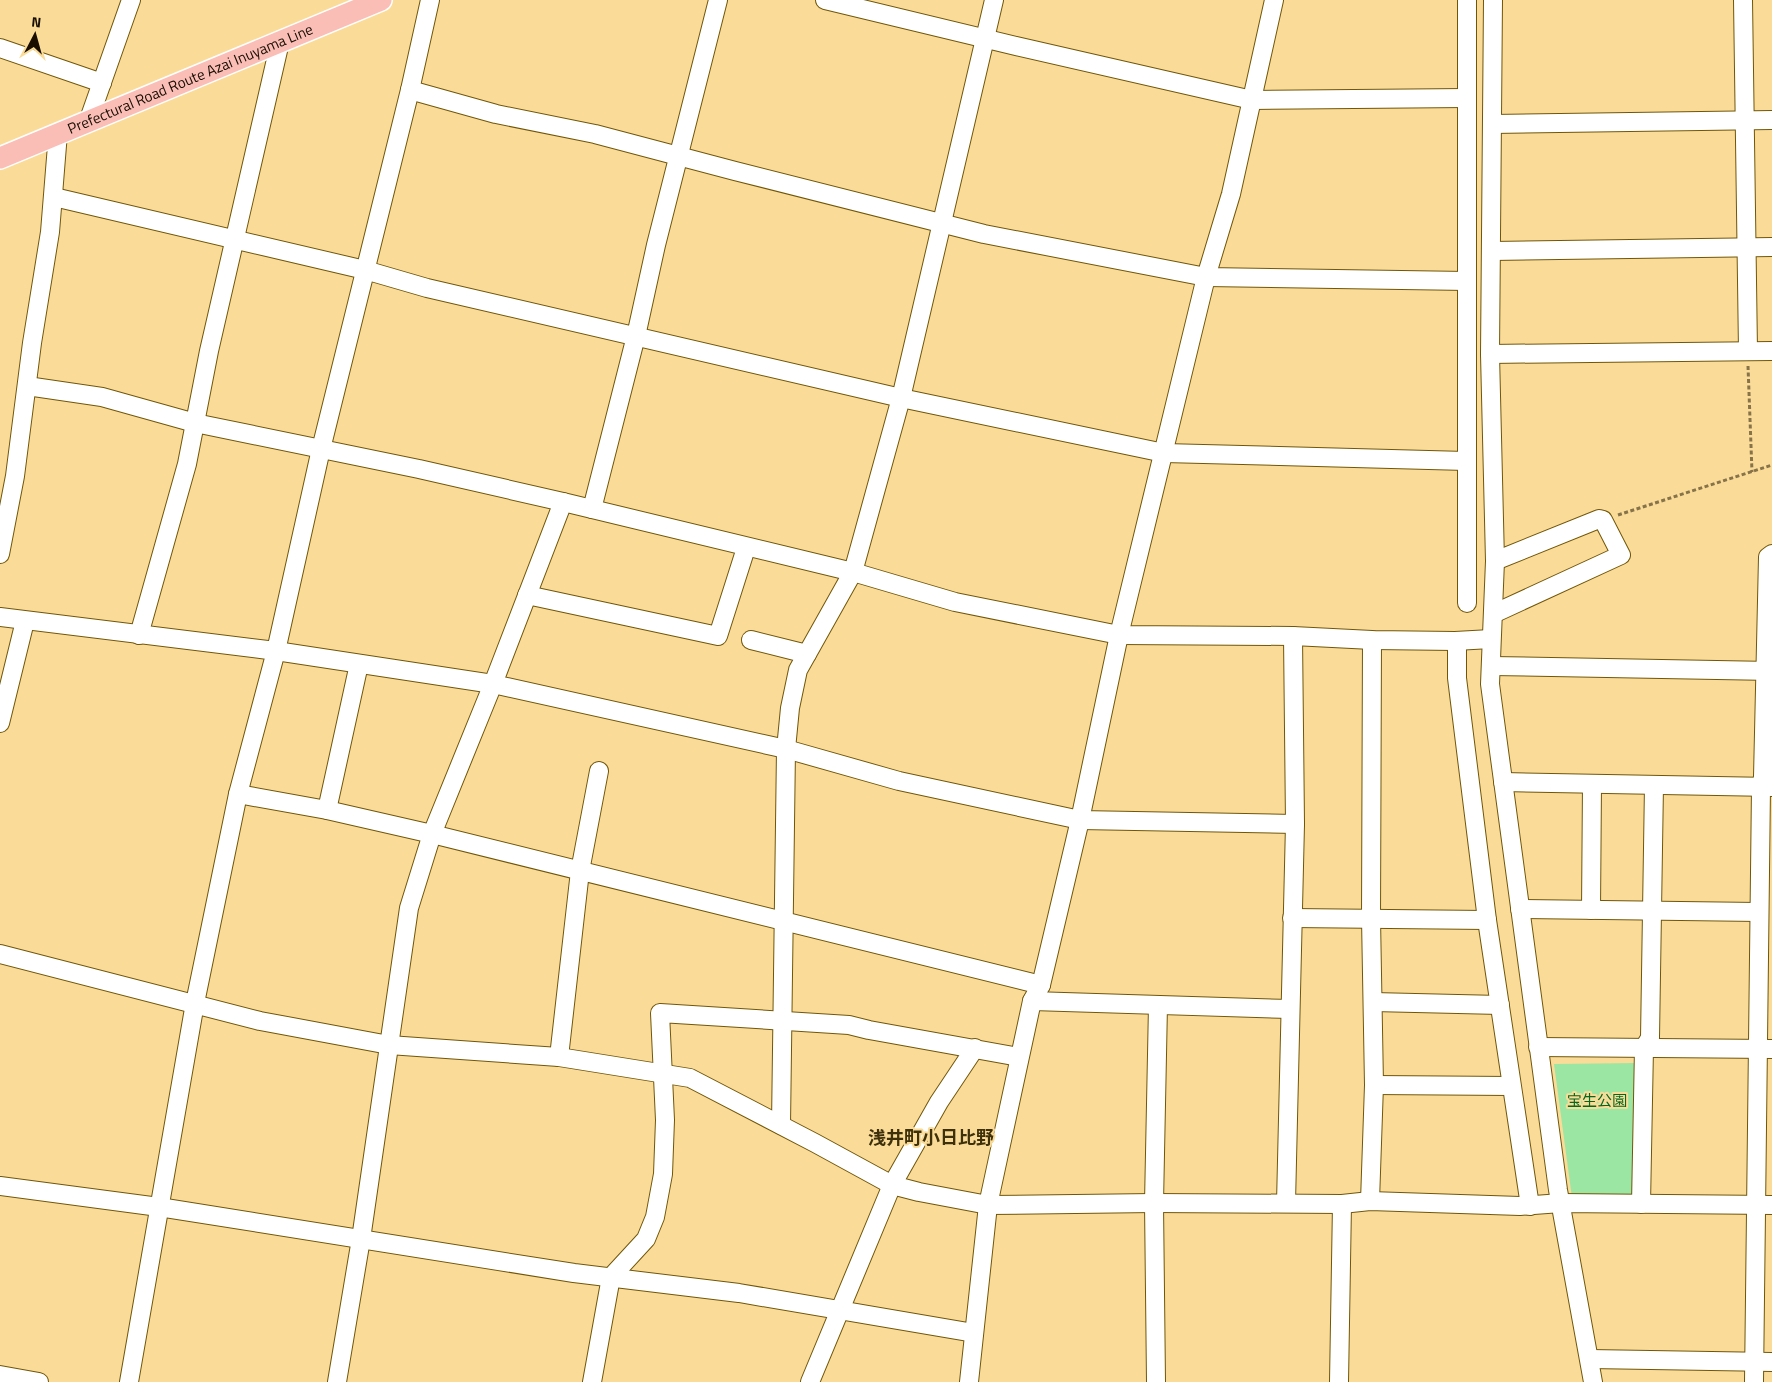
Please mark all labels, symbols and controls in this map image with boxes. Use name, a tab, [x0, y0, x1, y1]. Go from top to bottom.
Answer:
north arrow	[10, 10, 60, 60]
text: N	[30, 11, 42, 33]
street label: Prefectural Road Route Azai Inuyama Line	[64, 17, 316, 140]
park label: 宝生公園	[1567, 1089, 1627, 1112]
district label: 浅井町小日比野	[868, 1124, 994, 1151]

